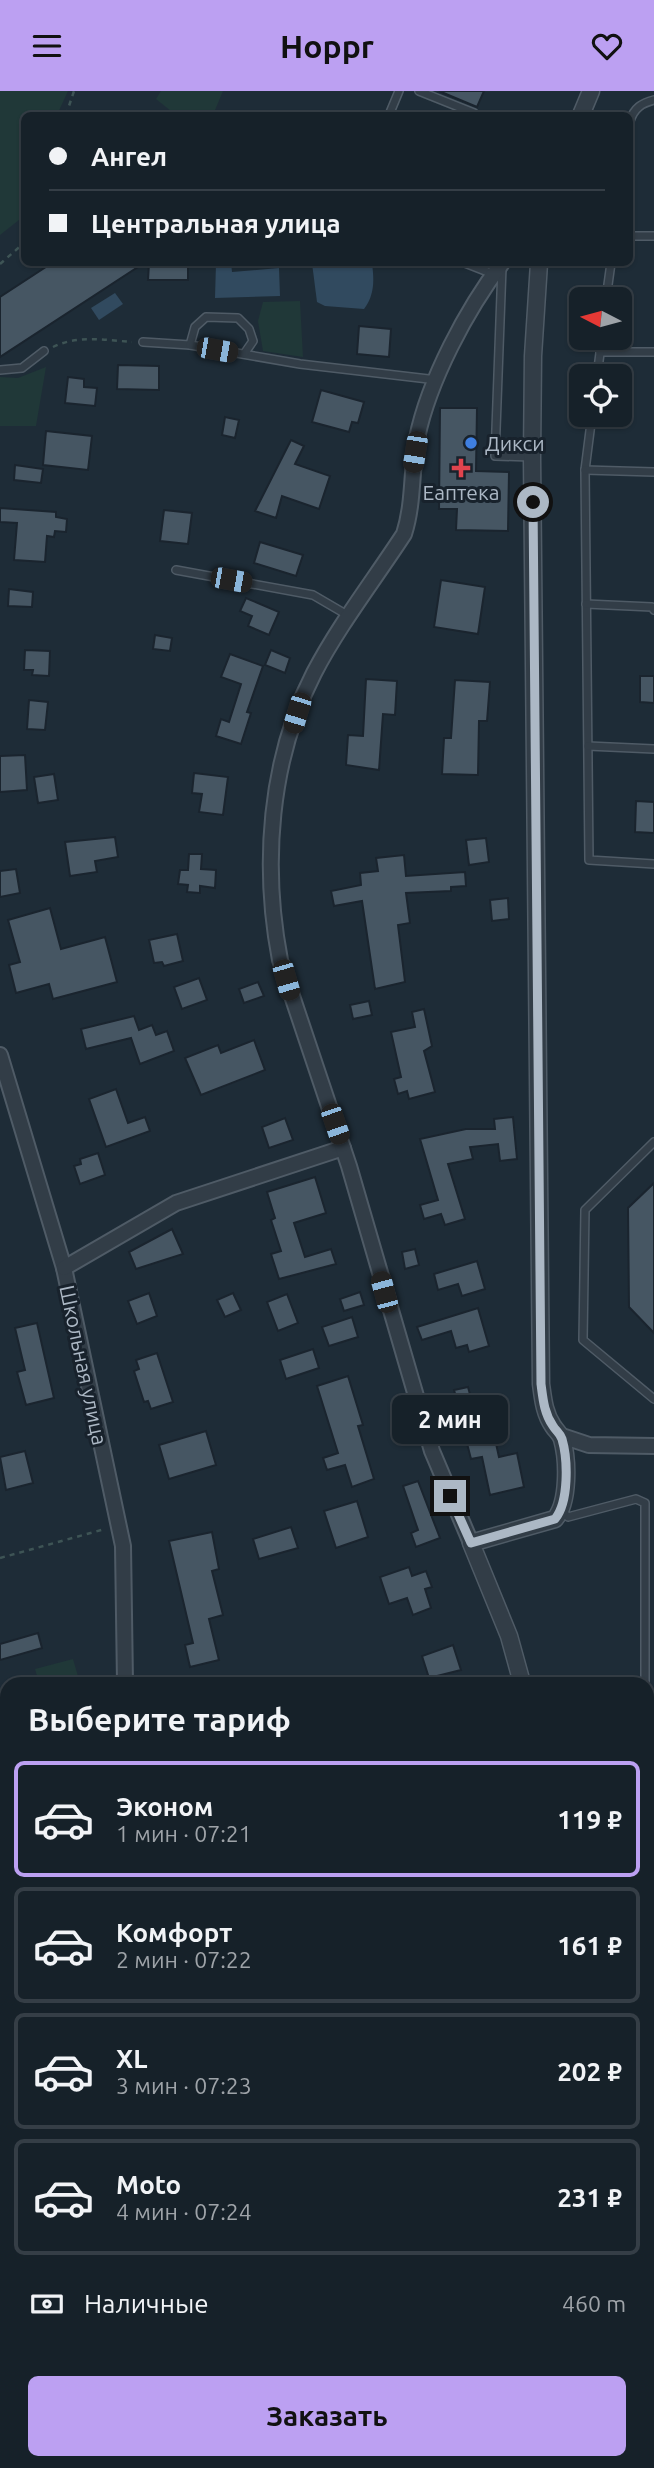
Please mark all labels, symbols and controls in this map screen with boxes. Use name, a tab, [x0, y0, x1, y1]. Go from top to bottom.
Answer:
icon: menu	[28, 27, 66, 65]
icon: heart	[588, 27, 626, 65]
text: Hoppr	[280, 28, 374, 64]
text: Ангел	[91, 142, 167, 171]
text: Центральная улица	[91, 209, 341, 238]
north arrow	[569, 287, 632, 350]
map controls	[569, 287, 632, 427]
car	[195, 336, 240, 364]
button: locate	[569, 364, 632, 427]
car	[402, 430, 429, 474]
place label: Дикси	[485, 431, 545, 455]
marker: Дикси	[463, 435, 479, 451]
marker: Еаптека	[453, 460, 469, 476]
place label: Еаптека	[422, 480, 500, 504]
route start	[517, 486, 549, 518]
car	[209, 566, 254, 594]
car	[281, 690, 314, 736]
car	[271, 957, 302, 1003]
car	[319, 1101, 352, 1147]
car	[369, 1269, 400, 1315]
street label: Школьная улица	[55, 1283, 113, 1447]
callout: 2 мин	[392, 1395, 508, 1443]
text: 2 мин	[418, 1407, 482, 1432]
route end	[434, 1480, 466, 1512]
text: Выберите тариф	[28, 1701, 291, 1737]
icon: car	[32, 1788, 95, 1851]
text: Эконом	[116, 1792, 213, 1821]
text: 119 ₽	[557, 1805, 622, 1834]
text: 1 мин · 07:21	[116, 1821, 252, 1846]
icon: car	[32, 1914, 95, 1977]
text: Комфорт	[116, 1918, 232, 1947]
text: 161 ₽	[557, 1931, 622, 1960]
text: 2 мин · 07:22	[116, 1947, 252, 1972]
icon: car	[32, 2040, 95, 2103]
text: XL	[116, 2044, 147, 2073]
text: 202 ₽	[557, 2057, 622, 2086]
text: 3 мин · 07:23	[116, 2073, 252, 2098]
icon: car	[32, 2166, 95, 2229]
text: Moto	[116, 2170, 181, 2199]
text: 231 ₽	[557, 2183, 622, 2212]
text: 4 мин · 07:24	[116, 2199, 252, 2224]
icon: cash	[28, 2285, 66, 2323]
text: Наличные	[84, 2289, 209, 2318]
text: 460 m	[562, 2291, 626, 2316]
button: Заказать	[28, 2376, 626, 2456]

